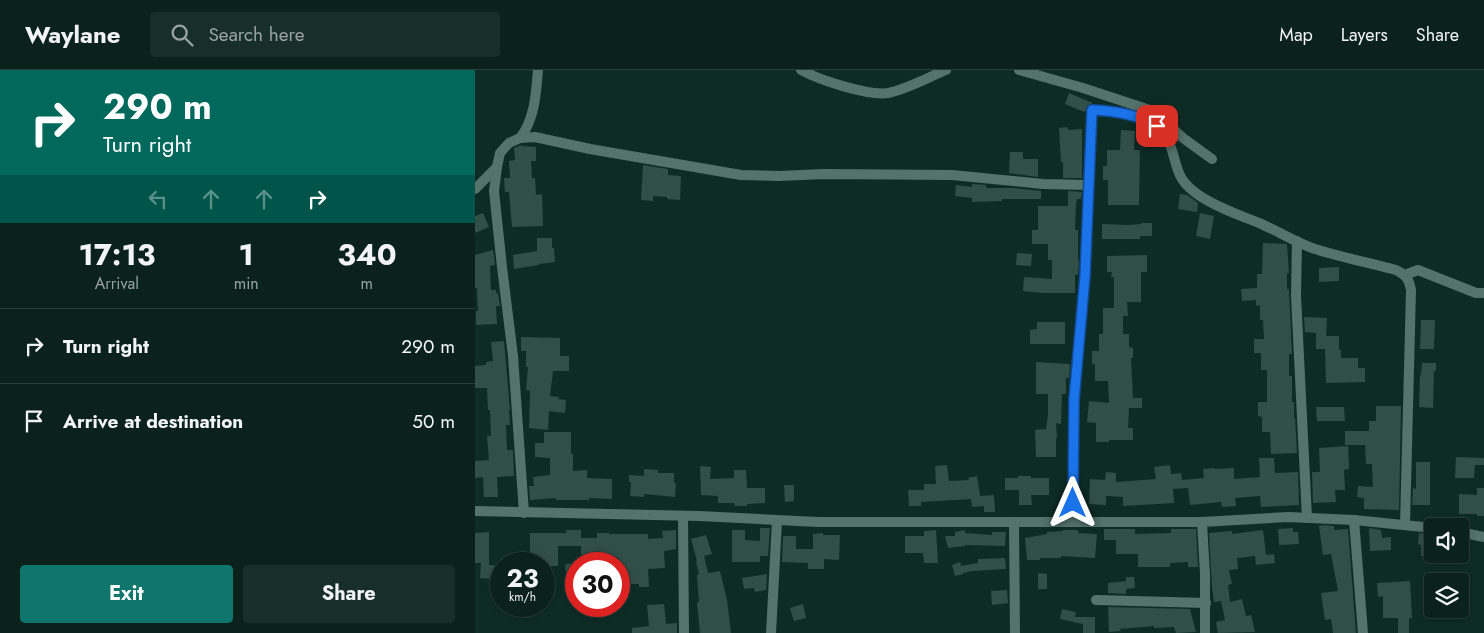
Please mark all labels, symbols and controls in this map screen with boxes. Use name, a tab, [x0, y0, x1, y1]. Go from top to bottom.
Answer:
search box	[150, 12, 500, 57]
text: Waylane	[25, 17, 120, 52]
icon: search	[168, 21, 196, 49]
text: Search here	[208, 21, 305, 48]
text: Map	[1279, 22, 1313, 48]
text: Layers	[1341, 22, 1388, 48]
text: Share	[1416, 22, 1459, 48]
text: 290 m	[103, 82, 212, 132]
icon: right	[20, 90, 85, 155]
pin	[1136, 105, 1178, 147]
icon: arrive	[1143, 112, 1171, 140]
text: Turn right	[103, 128, 191, 160]
icon: left	[144, 185, 172, 213]
icon: ahead	[197, 185, 225, 213]
icon: ahead	[250, 185, 278, 213]
icon: right	[303, 185, 331, 213]
text: 17:13	[78, 233, 155, 276]
text: 1	[239, 233, 254, 276]
text: 340	[337, 233, 397, 276]
text: Arrival	[95, 272, 139, 295]
text: min	[234, 272, 259, 295]
text: m	[361, 272, 373, 295]
icon: right	[20, 332, 48, 360]
text: Turn right	[63, 333, 149, 360]
text: 290 m	[401, 333, 455, 360]
icon: arrive	[20, 407, 48, 435]
text: Arrive at destination	[63, 408, 243, 435]
text: 50 m	[412, 408, 455, 435]
position arrow	[1046, 476, 1098, 528]
map controls	[1424, 518, 1469, 618]
button: sound	[1424, 518, 1469, 563]
speed limit sign: 30	[565, 552, 630, 617]
text: 23	[507, 560, 538, 596]
button: Exit	[20, 565, 233, 623]
button: Share	[243, 565, 455, 623]
button: layers	[1424, 573, 1469, 618]
text: km/h	[509, 588, 536, 606]

